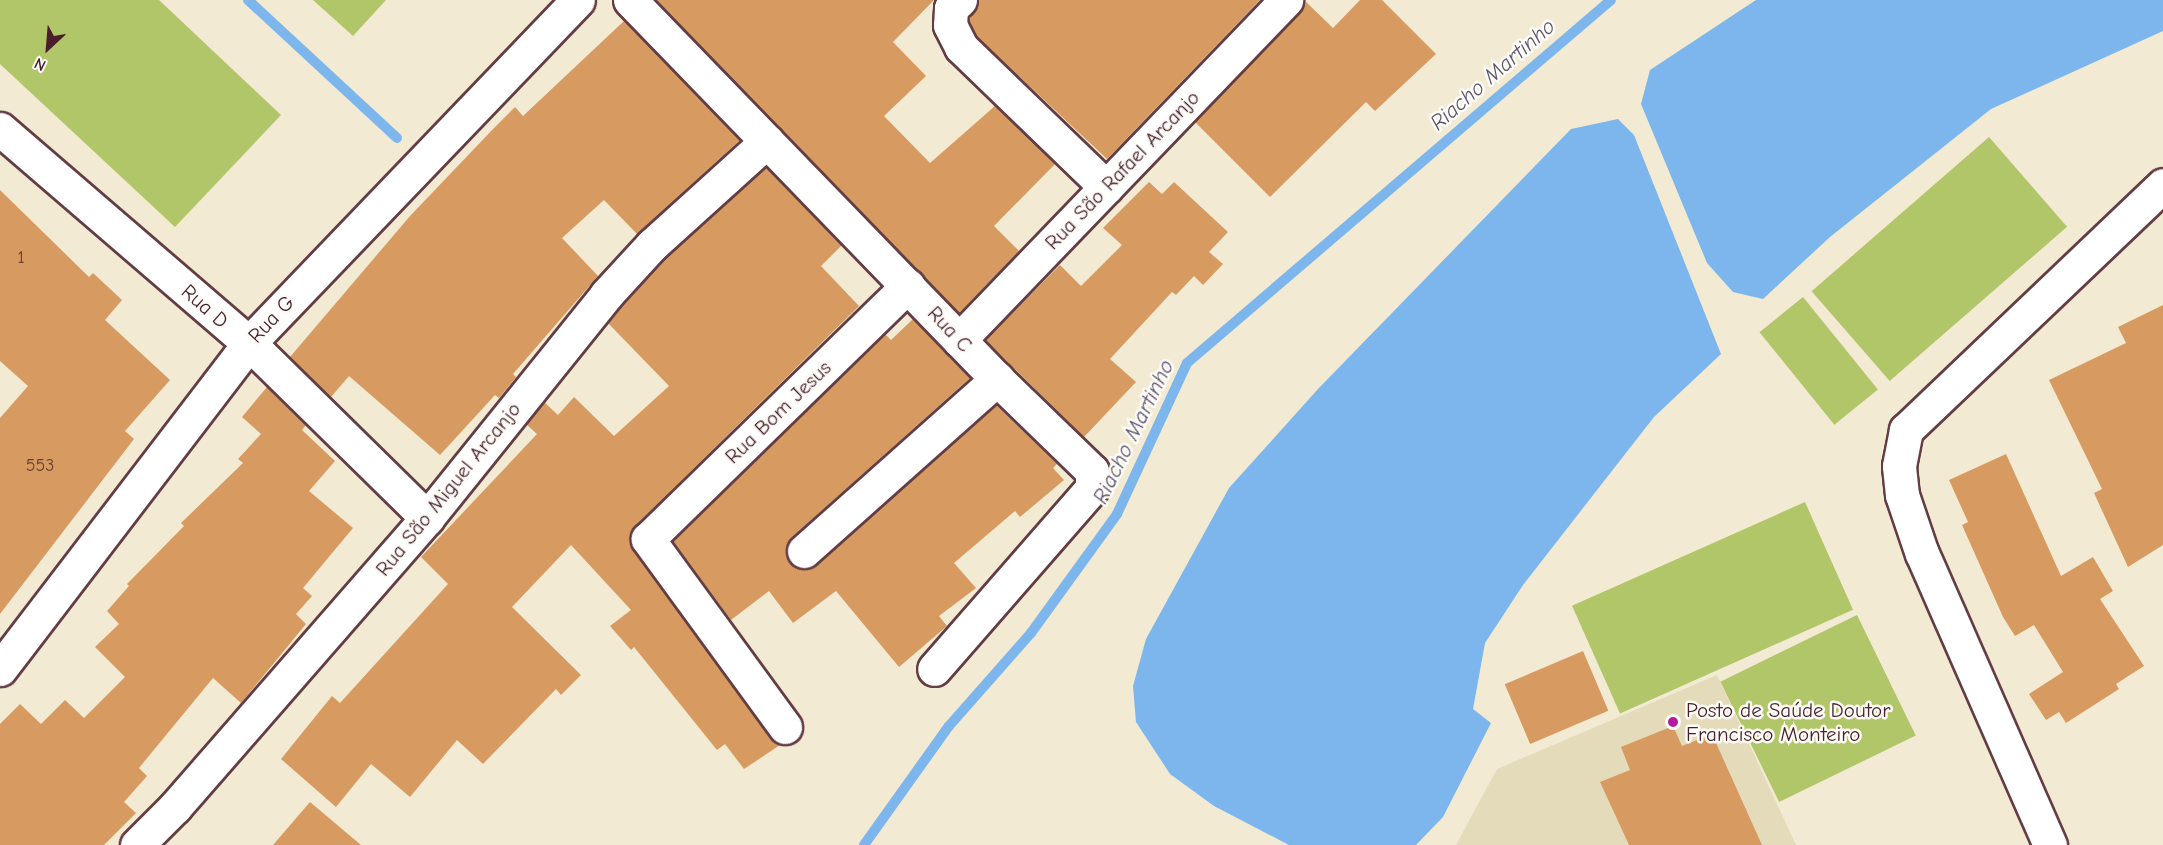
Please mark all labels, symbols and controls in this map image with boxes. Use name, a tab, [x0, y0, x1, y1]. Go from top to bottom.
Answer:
water label: Riacho Martinho	[1425, 14, 1561, 136]
north arrow	[18, 18, 78, 78]
text: N	[31, 54, 49, 75]
street label: Rua São Rafael Arcanjo	[1039, 85, 1205, 255]
house number: 1	[17, 247, 25, 269]
street label: Rua D	[176, 279, 234, 333]
street label: Rua G	[243, 290, 299, 348]
street label: Rua C	[922, 301, 978, 357]
street label: Rua Bom Jesus	[720, 355, 836, 469]
water label: Riacho Martinho	[1088, 356, 1180, 508]
street label: Rua São Miguel Arcanjo	[370, 397, 526, 581]
house number: 553	[26, 455, 54, 477]
place label: Posto de Saúde Doutor Francisco Monteiro	[1686, 697, 1890, 747]
marker: Posto de Saúde Doutor Francisco Monteiro	[1664, 713, 1682, 731]

